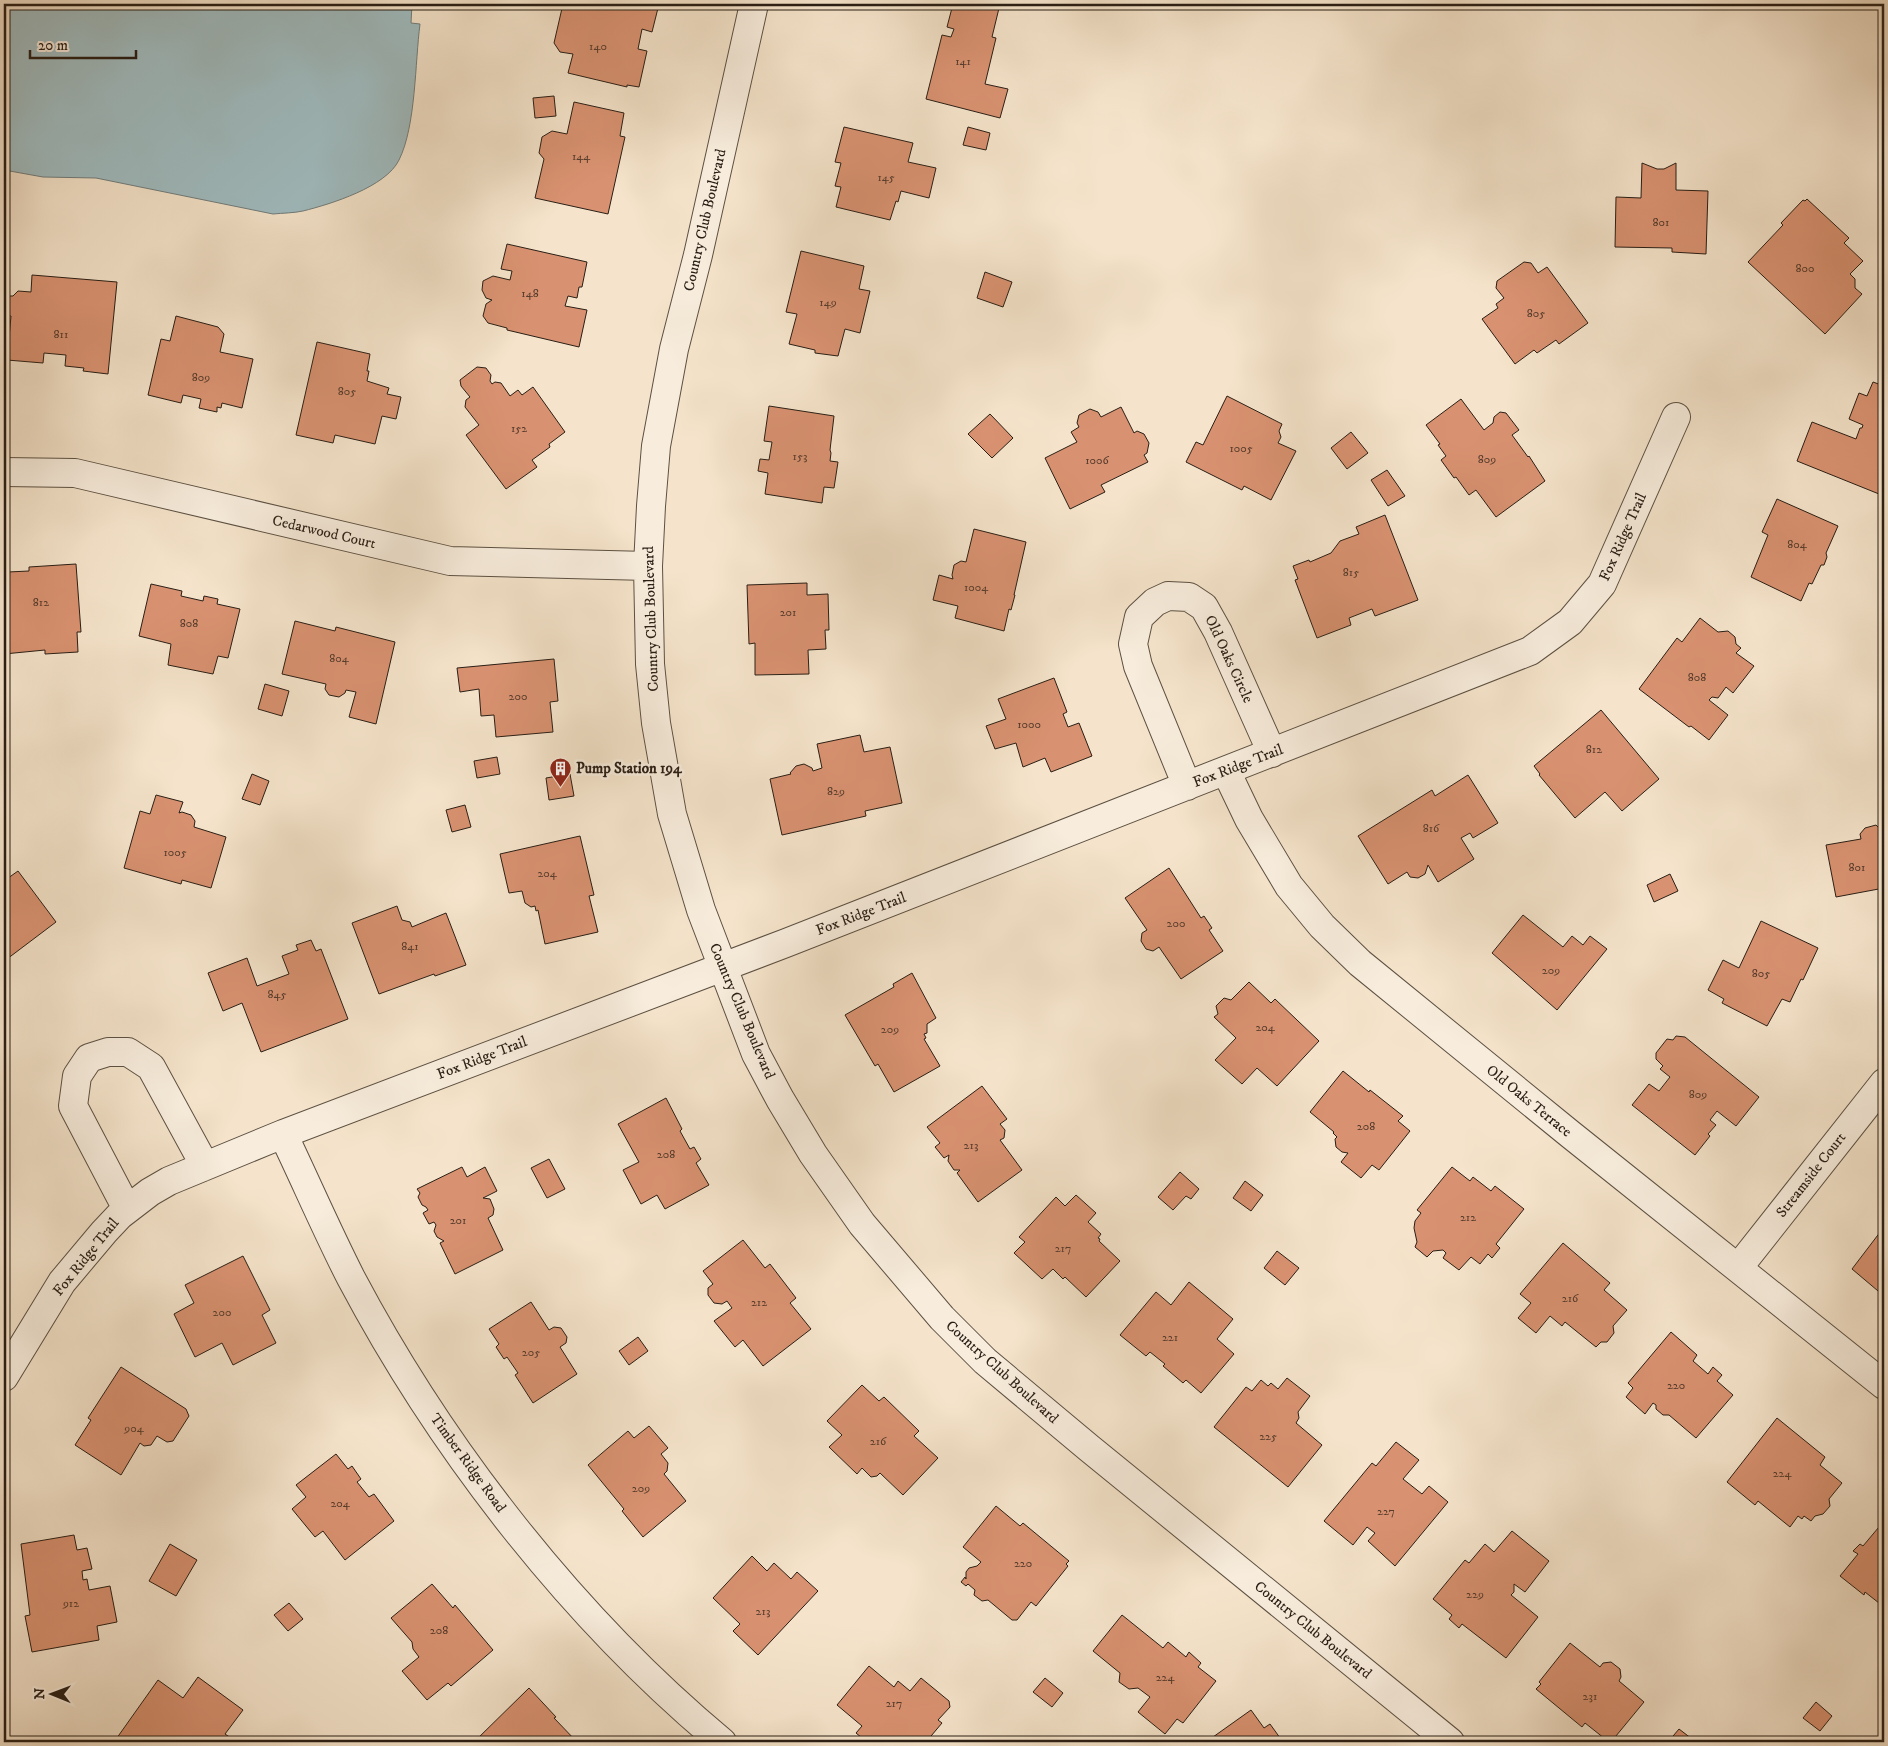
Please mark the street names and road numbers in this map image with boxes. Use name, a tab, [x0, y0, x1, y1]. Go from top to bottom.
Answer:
street label: Country Club Boulevard	[679, 146, 731, 293]
street label: Fox Ridge Trail	[1595, 489, 1651, 584]
street label: Cedarwood Court	[270, 511, 378, 553]
street label: Country Club Boulevard	[639, 545, 663, 692]
street label: Old Oaks Circle	[1200, 612, 1258, 706]
street label: Fox Ridge Trail	[1190, 740, 1286, 792]
street label: Fox Ridge Trail	[813, 888, 909, 940]
street label: Country Club Boulevard	[705, 940, 779, 1082]
street label: Fox Ridge Trail	[434, 1032, 530, 1084]
street label: Old Oaks Terrace	[1482, 1061, 1576, 1141]
street label: Streamside Court	[1772, 1128, 1850, 1221]
street label: Fox Ridge Trail	[49, 1214, 124, 1300]
street label: Country Club Boulevard	[942, 1316, 1063, 1428]
street label: Timber Ridge Road	[426, 1410, 511, 1517]
street label: Country Club Boulevard	[1250, 1577, 1376, 1684]

